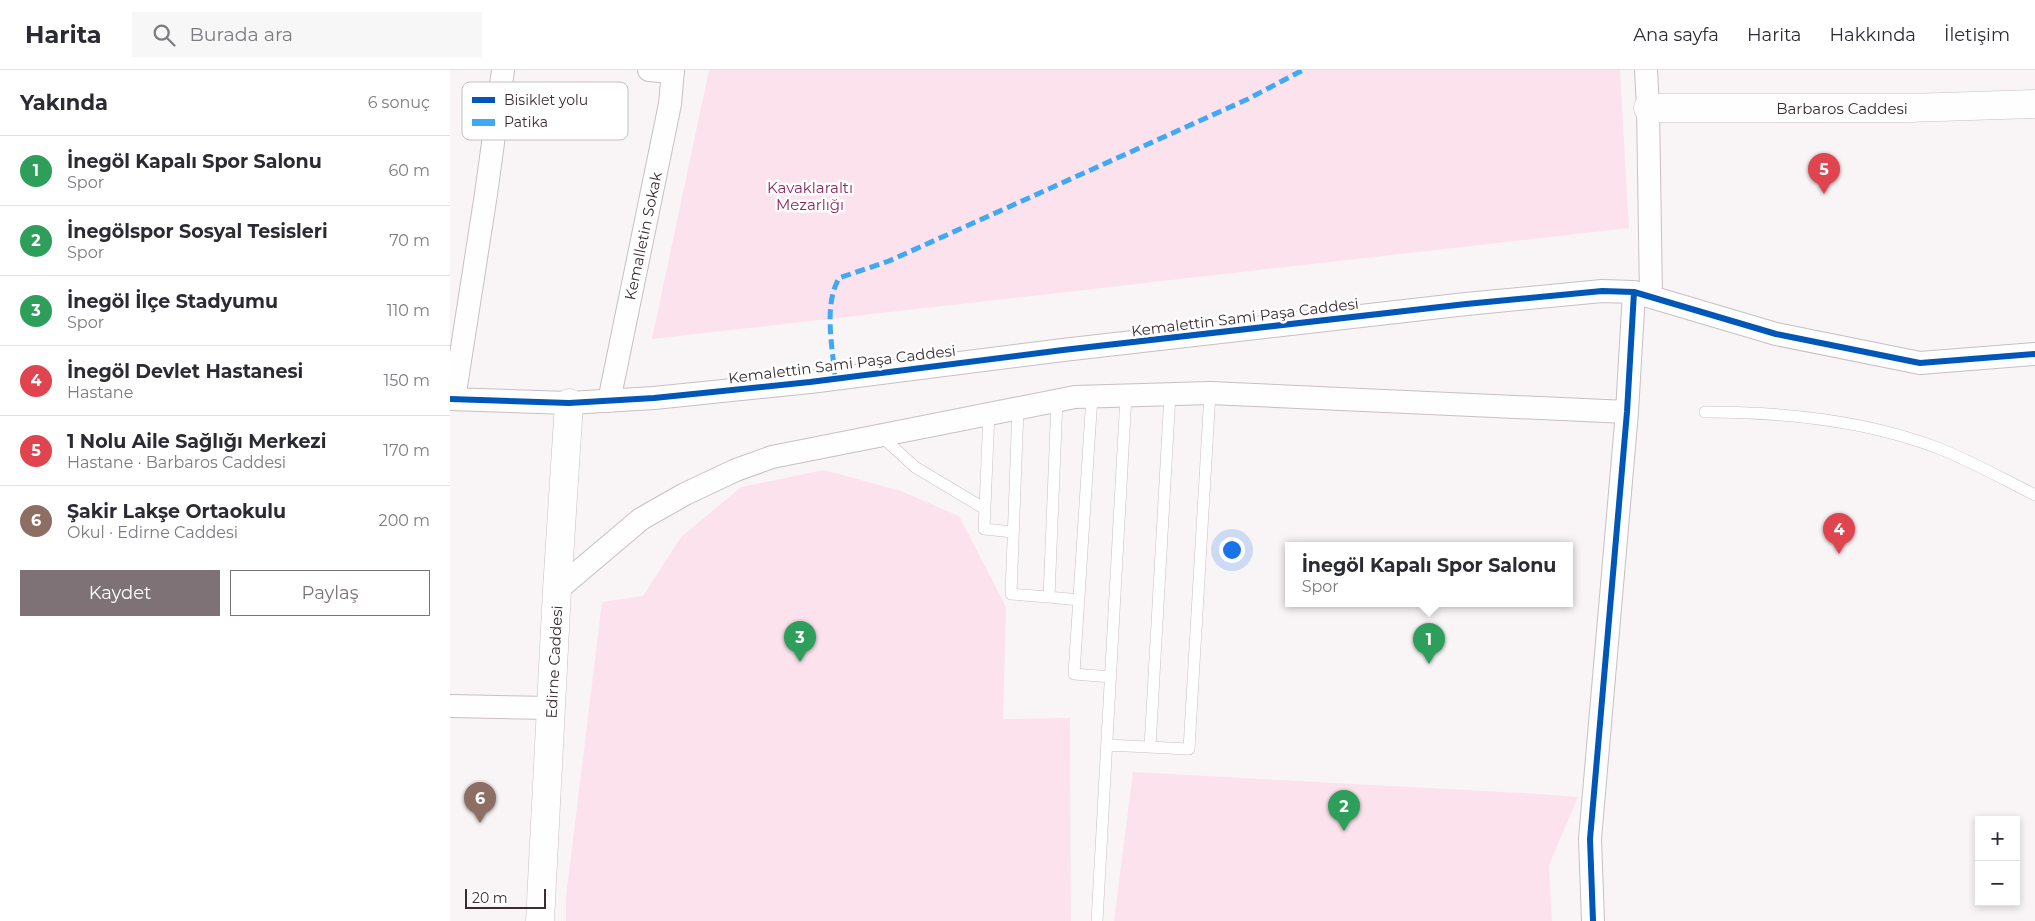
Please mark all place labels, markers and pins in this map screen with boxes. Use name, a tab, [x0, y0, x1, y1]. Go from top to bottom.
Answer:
pin: 5	[1808, 153, 1840, 194]
pin: 4	[1823, 513, 1855, 554]
pin: 3	[784, 621, 816, 662]
pin: 1	[1413, 623, 1445, 664]
pin: 6	[464, 782, 496, 823]
pin: 2	[1328, 790, 1360, 831]

